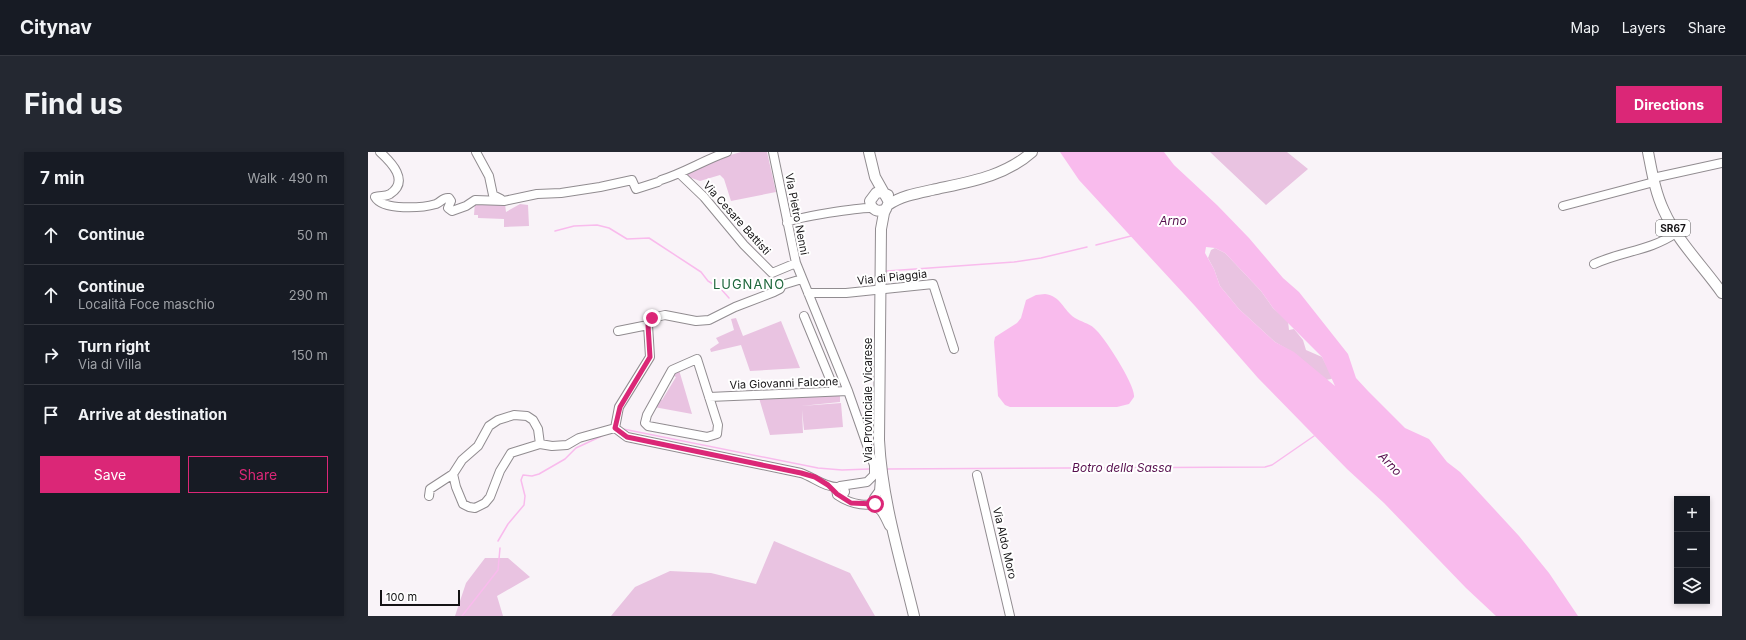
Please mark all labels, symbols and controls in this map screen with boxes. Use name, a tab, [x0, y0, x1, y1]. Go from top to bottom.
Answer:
text: Citynav	[20, 16, 92, 39]
text: Map	[1571, 19, 1600, 36]
text: Layers	[1622, 19, 1666, 36]
text: Share	[1688, 19, 1726, 36]
button: Directions	[1616, 86, 1722, 123]
text: Find us	[24, 87, 123, 121]
text: 7 min	[40, 168, 85, 188]
text: Walk · 490 m	[248, 170, 328, 186]
street label: Via Pietro Nenni	[782, 172, 812, 256]
street label: Via Cesare Battisti	[700, 178, 774, 258]
water label: Arno	[1158, 213, 1187, 228]
road number: SR67	[1656, 220, 1690, 236]
icon: ahead	[40, 224, 62, 246]
text: Continue	[78, 225, 145, 244]
text: 50 m	[297, 227, 328, 243]
street label: Via di Piaggia	[856, 266, 928, 288]
district label: LUGNANO	[713, 276, 785, 292]
text: Continue	[78, 277, 145, 296]
icon: ahead	[40, 284, 62, 306]
text: 290 m	[289, 287, 328, 303]
text: Località Foce maschio	[78, 296, 215, 312]
route end	[643, 309, 661, 327]
text: Turn right	[78, 337, 150, 356]
street label: Via Provinciale Vicarese	[861, 338, 875, 462]
icon: right	[40, 344, 62, 366]
text: 150 m	[292, 347, 328, 363]
text: Via di Villa	[78, 356, 142, 372]
street label: Via Giovanni Falcone	[729, 374, 839, 392]
icon: arrive	[40, 404, 62, 426]
text: Arrive at destination	[78, 405, 227, 424]
water label: Arno	[1375, 448, 1405, 479]
button: Save	[40, 456, 180, 493]
button: Share	[188, 456, 328, 493]
water label: Botro della Sassa	[1072, 460, 1172, 475]
route start	[866, 495, 884, 513]
map controls	[1674, 496, 1710, 604]
button: +	[1674, 496, 1710, 532]
street label: Via Aldo Moro	[990, 506, 1020, 581]
button: −	[1674, 532, 1710, 568]
button: layers	[1674, 568, 1710, 604]
scale bar	[380, 588, 460, 607]
text: 100 m	[386, 590, 417, 604]

